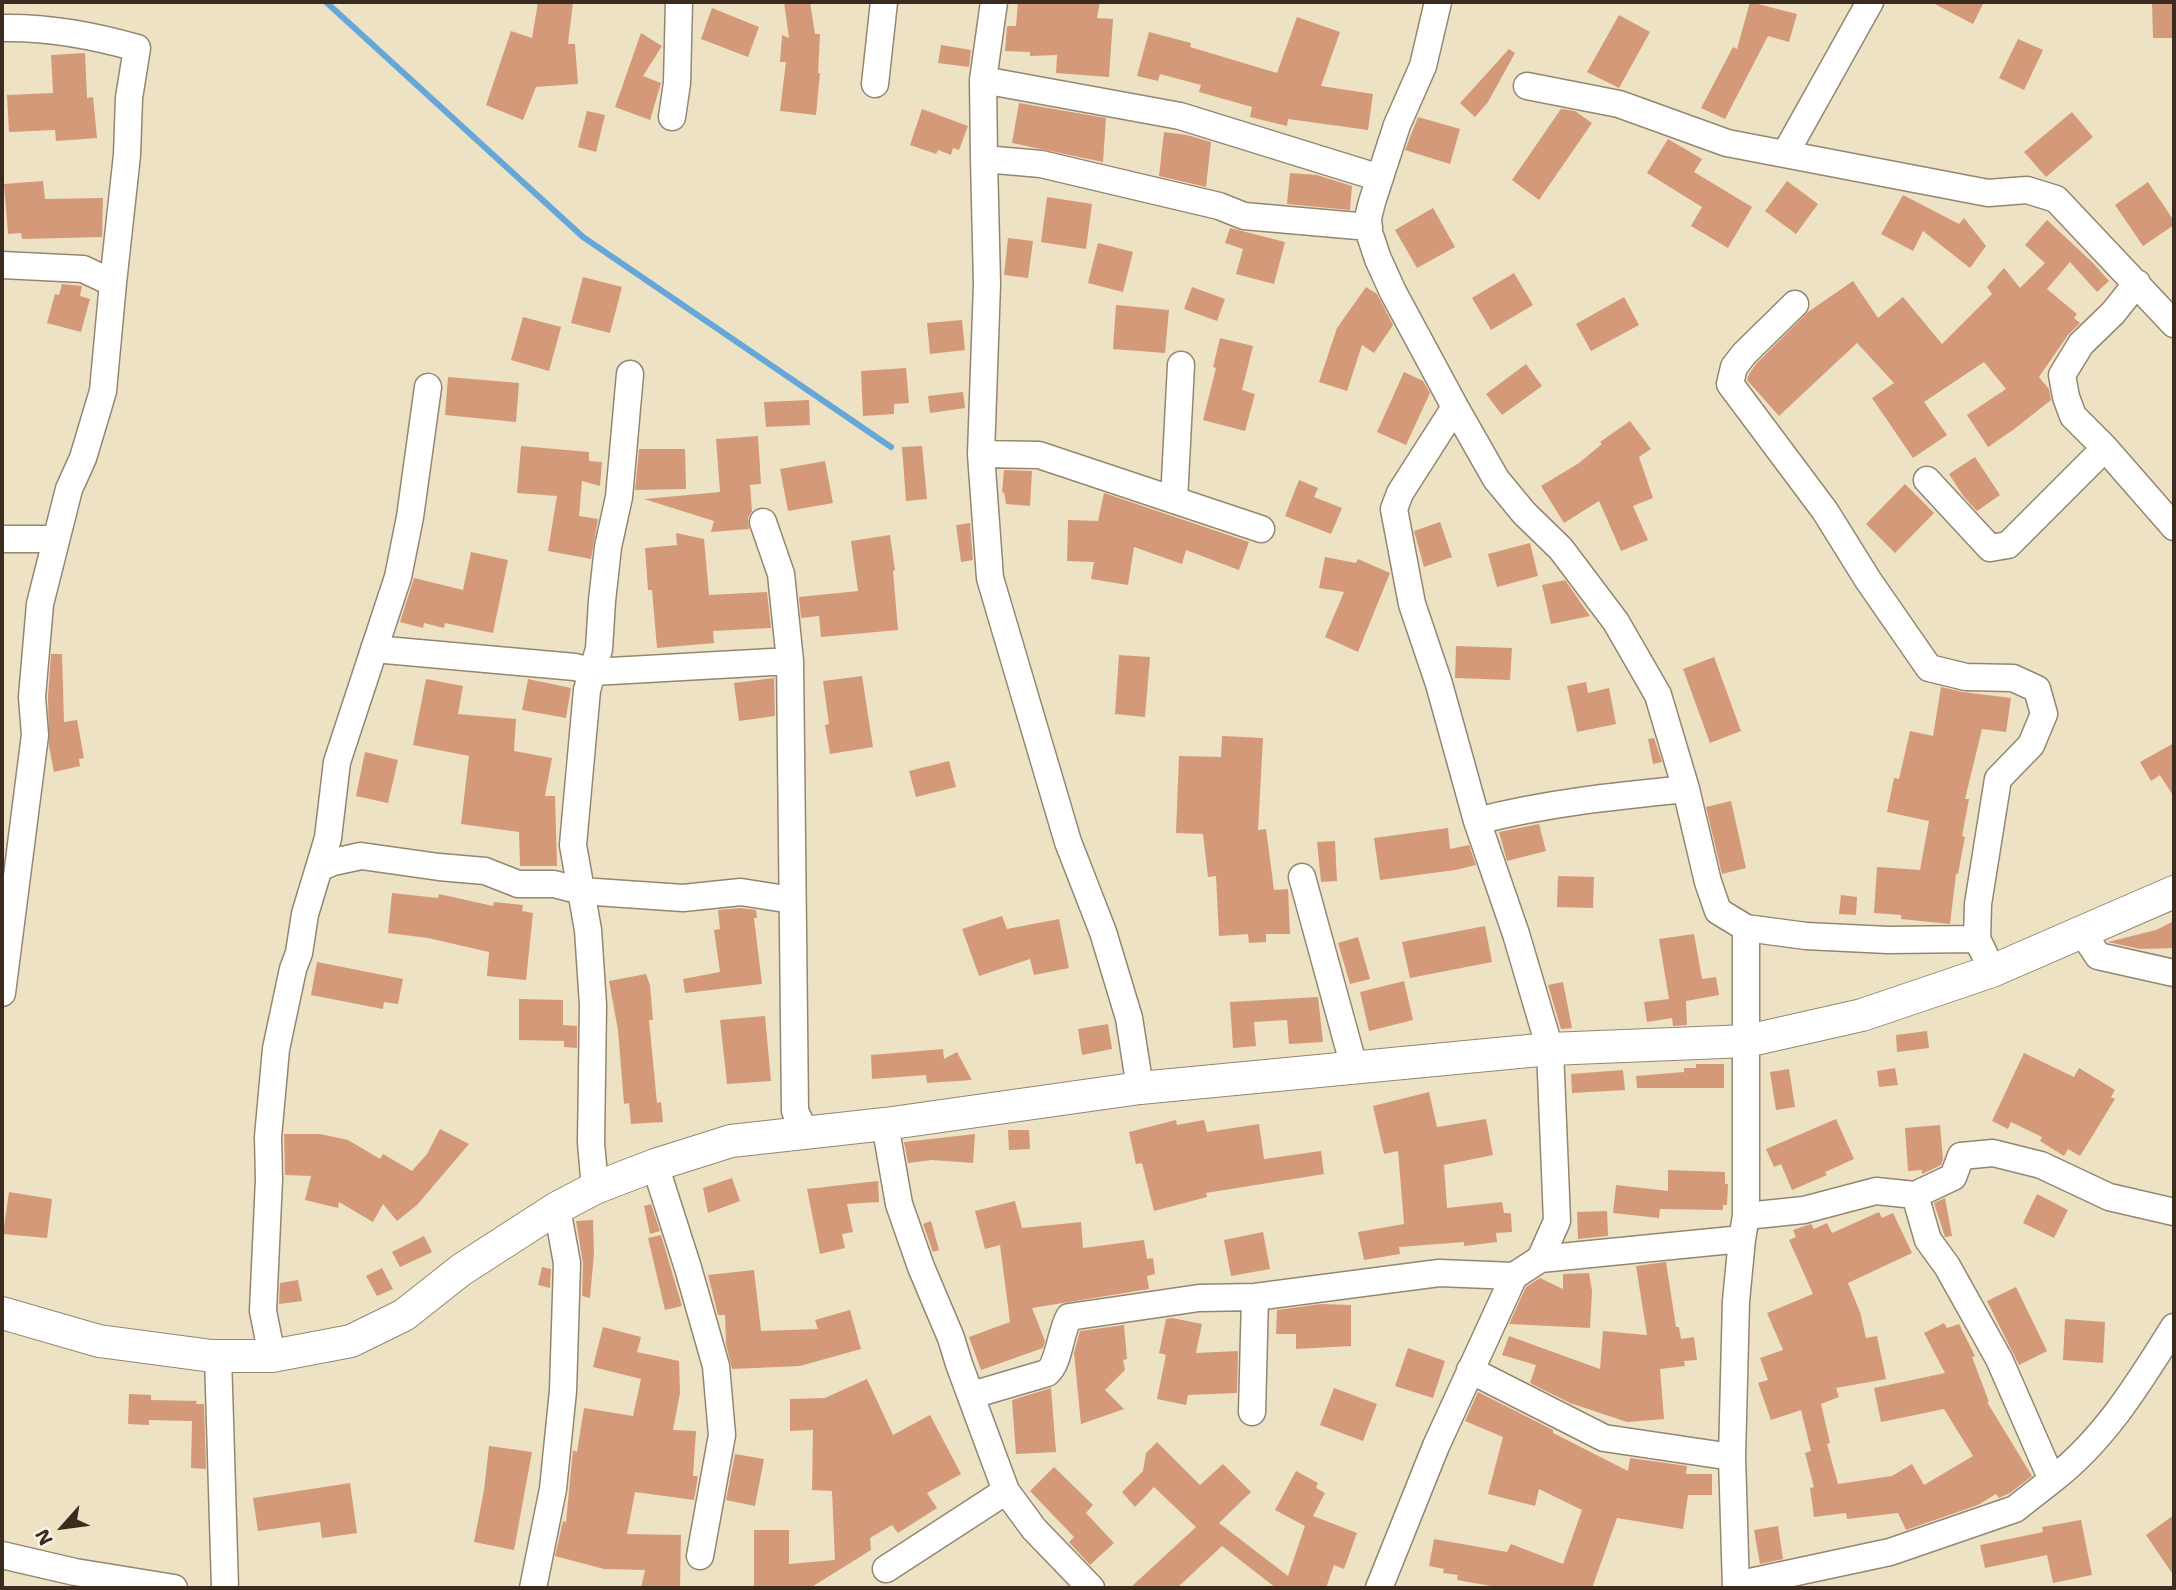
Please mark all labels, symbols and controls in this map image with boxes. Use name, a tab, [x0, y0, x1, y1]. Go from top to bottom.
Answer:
north arrow	[28, 1492, 98, 1562]
text: N	[29, 1525, 59, 1550]

